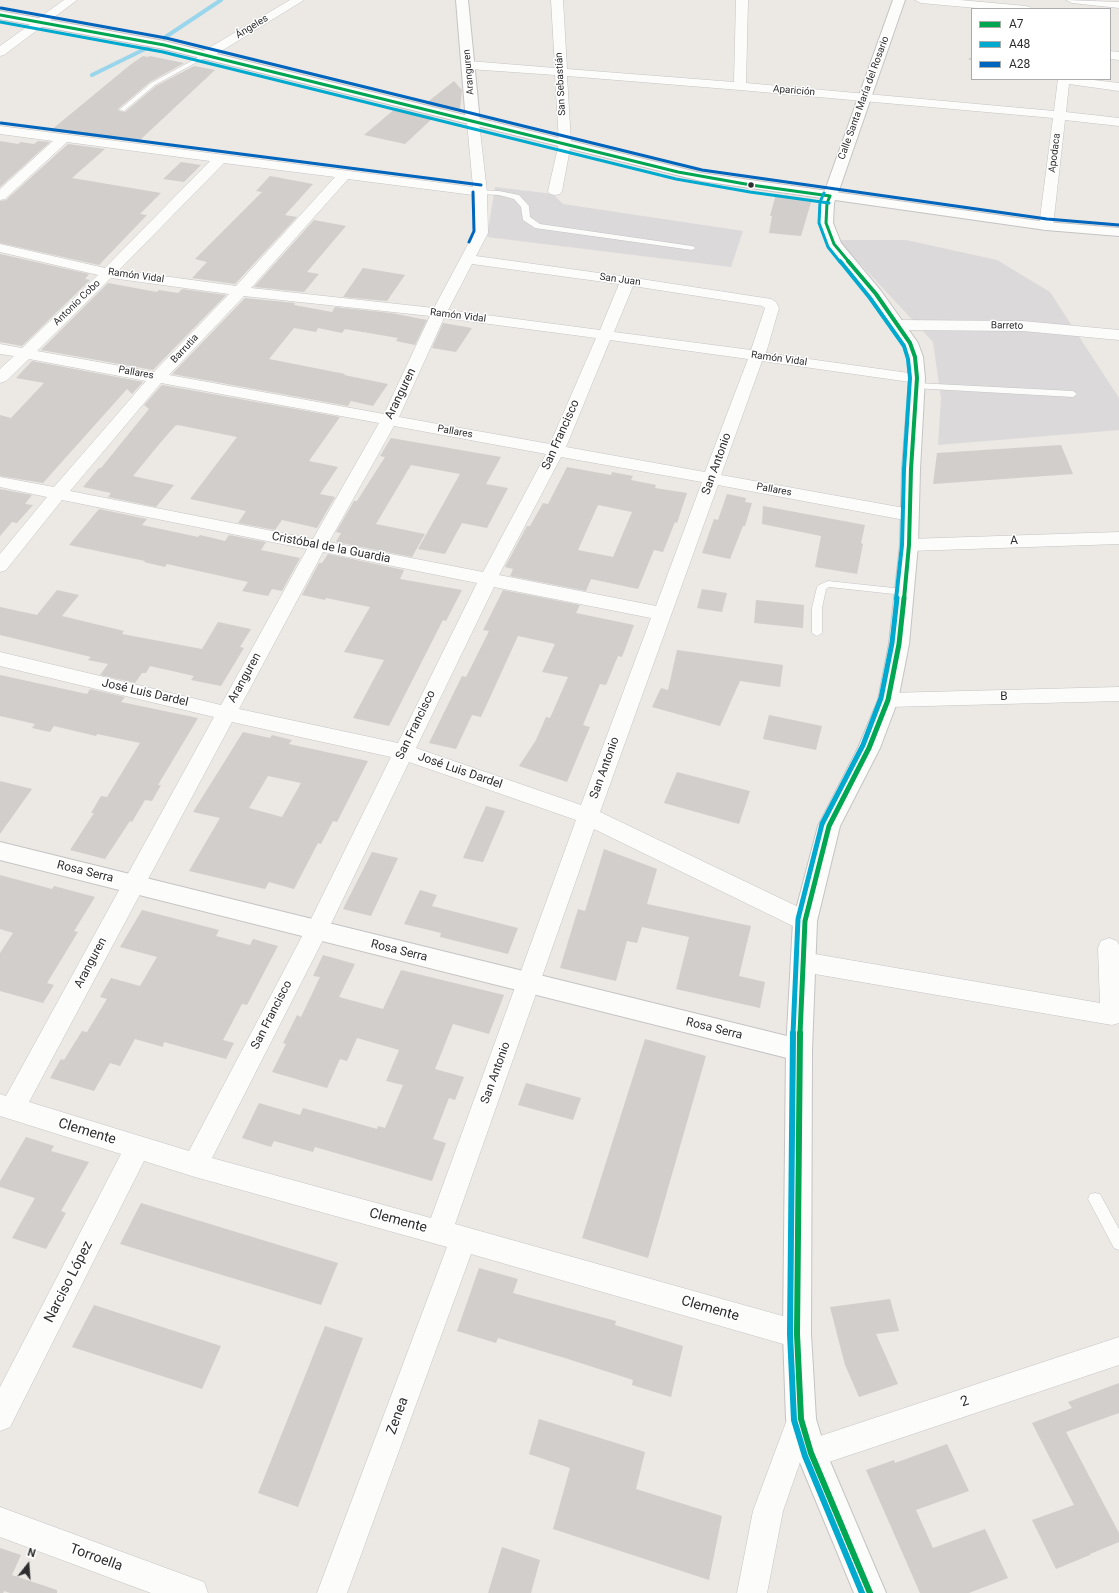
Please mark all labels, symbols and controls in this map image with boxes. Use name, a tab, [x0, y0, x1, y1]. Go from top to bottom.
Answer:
legend	[971, 8, 1111, 80]
street label: Ángeles	[234, 13, 270, 41]
text: A7	[1009, 17, 1024, 31]
street label: Calle Santa María del Rosario	[836, 35, 892, 161]
text: A48	[1009, 37, 1030, 51]
street label: Aranguren	[461, 49, 477, 95]
street label: San Sebastián	[553, 52, 569, 116]
text: A28	[1009, 57, 1030, 71]
street label: Aparición	[772, 83, 816, 99]
street label: Apodaca	[1047, 133, 1063, 173]
unlabelled marker	[746, 180, 756, 190]
street label: Ramón Vidal	[107, 266, 165, 286]
street label: San Juan	[599, 271, 641, 289]
street label: Antonio Cobo	[51, 278, 103, 328]
street label: Ramón Vidal	[429, 307, 487, 325]
street label: Barreto	[991, 320, 1023, 332]
street label: Barrutia	[169, 332, 201, 366]
street label: Ramón Vidal	[750, 349, 808, 369]
street label: Pallares	[117, 364, 155, 382]
street label: Aranguren	[382, 366, 420, 422]
street label: San Francisco	[539, 398, 583, 472]
street label: Pallares	[436, 423, 474, 441]
street label: San Antonio	[699, 431, 735, 497]
street label: Pallares	[755, 481, 793, 499]
street label: Cristóbal de la Guardia	[270, 529, 392, 567]
street label: A	[1010, 534, 1018, 548]
street label: Aranguren	[225, 650, 265, 706]
street label: José Luis Dardel	[100, 676, 190, 710]
street label: San Francisco	[393, 688, 439, 762]
street label: B	[1000, 690, 1008, 704]
street label: San Antonio	[587, 735, 623, 801]
street label: José Luis Dardel	[416, 750, 504, 792]
street label: Rosa Serra	[55, 858, 115, 886]
street label: Aranguren	[72, 935, 110, 991]
street label: Rosa Serra	[369, 937, 429, 965]
street label: San Francisco	[249, 978, 295, 1052]
street label: Rosa Serra	[684, 1015, 744, 1043]
street label: San Antonio	[478, 1040, 514, 1106]
street label: Clemente	[56, 1115, 118, 1149]
street label: Clemente	[367, 1205, 429, 1237]
street label: Narciso López	[41, 1238, 97, 1326]
street label: Clemente	[679, 1293, 741, 1325]
street label: 2	[959, 1393, 971, 1411]
street label: Zenea	[384, 1395, 412, 1437]
street label: Torroella	[67, 1541, 125, 1575]
north arrow	[8, 1545, 48, 1585]
text: N	[26, 1546, 37, 1560]

